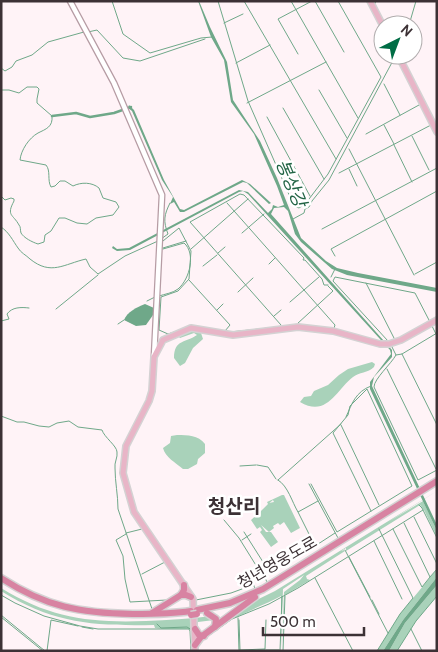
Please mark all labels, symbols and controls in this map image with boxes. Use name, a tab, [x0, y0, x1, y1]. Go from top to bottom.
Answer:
north arrow	[373, 15, 423, 65]
text: N	[397, 20, 416, 40]
water label: 봉상강	[271, 156, 312, 212]
district label: 청산리	[208, 495, 260, 518]
street label: 청년영웅도로	[234, 532, 320, 593]
scale bar	[263, 604, 364, 636]
text: 500 m	[270, 613, 316, 631]

